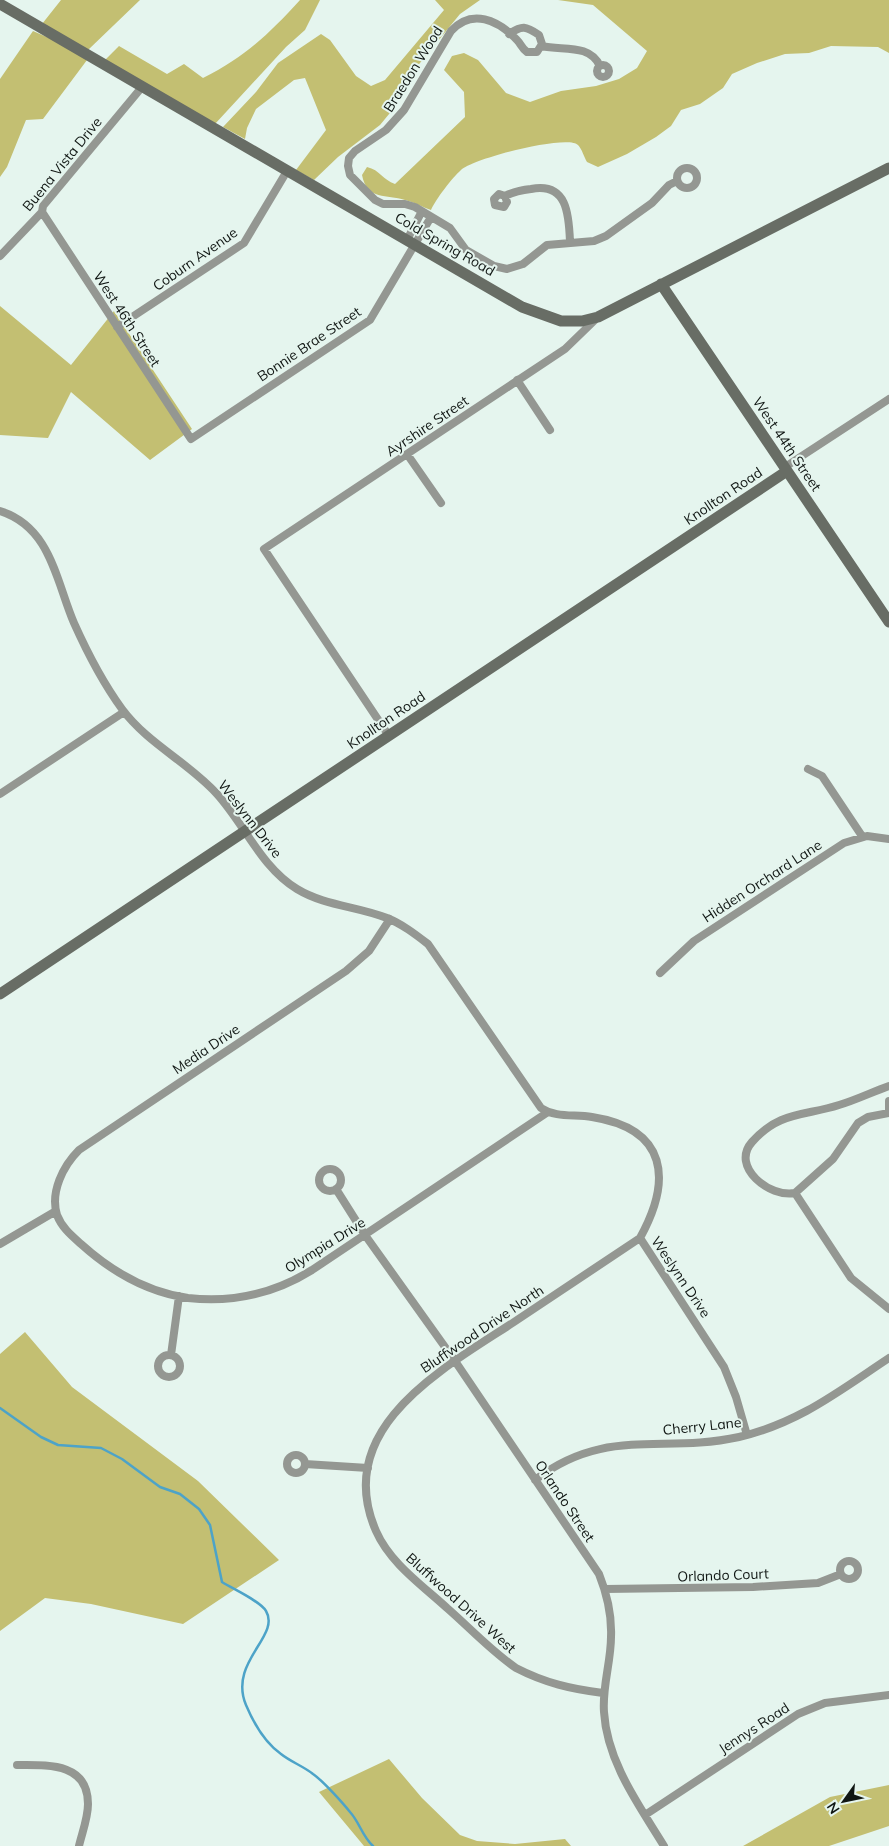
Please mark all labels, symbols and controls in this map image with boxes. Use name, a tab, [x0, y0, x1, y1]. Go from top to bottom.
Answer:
street label: Braedon Wood	[379, 23, 447, 115]
street label: Buena Vista Drive	[18, 113, 106, 215]
street label: Cold Spring Road	[392, 208, 498, 280]
street label: Coburn Avenue	[149, 223, 241, 295]
street label: West 46th Street	[89, 268, 165, 370]
street label: Bonnie Brae Street	[254, 303, 364, 385]
street label: Ayrshire Street	[382, 392, 472, 460]
street label: West 44th Street	[749, 393, 825, 495]
street label: Knollton Road	[680, 463, 766, 529]
street label: Knollton Road	[343, 687, 429, 753]
street label: Weslynn Drive	[214, 776, 286, 862]
street label: Hidden Orchard Lane	[699, 836, 825, 926]
street label: Media Drive	[169, 1020, 243, 1078]
street label: Olympia Drive	[281, 1213, 369, 1277]
street label: Weslynn Drive	[647, 1233, 715, 1321]
street label: Bluffwood Drive North	[417, 1281, 547, 1377]
street label: Cherry Lane	[662, 1413, 742, 1439]
street label: Orlando Street	[531, 1457, 599, 1545]
street label: Bluffwood Drive West	[402, 1549, 520, 1657]
street label: Orlando Court	[677, 1564, 769, 1586]
street label: Jennys Road	[715, 1698, 793, 1758]
north arrow	[819, 1776, 869, 1826]
text: N	[823, 1799, 844, 1817]

